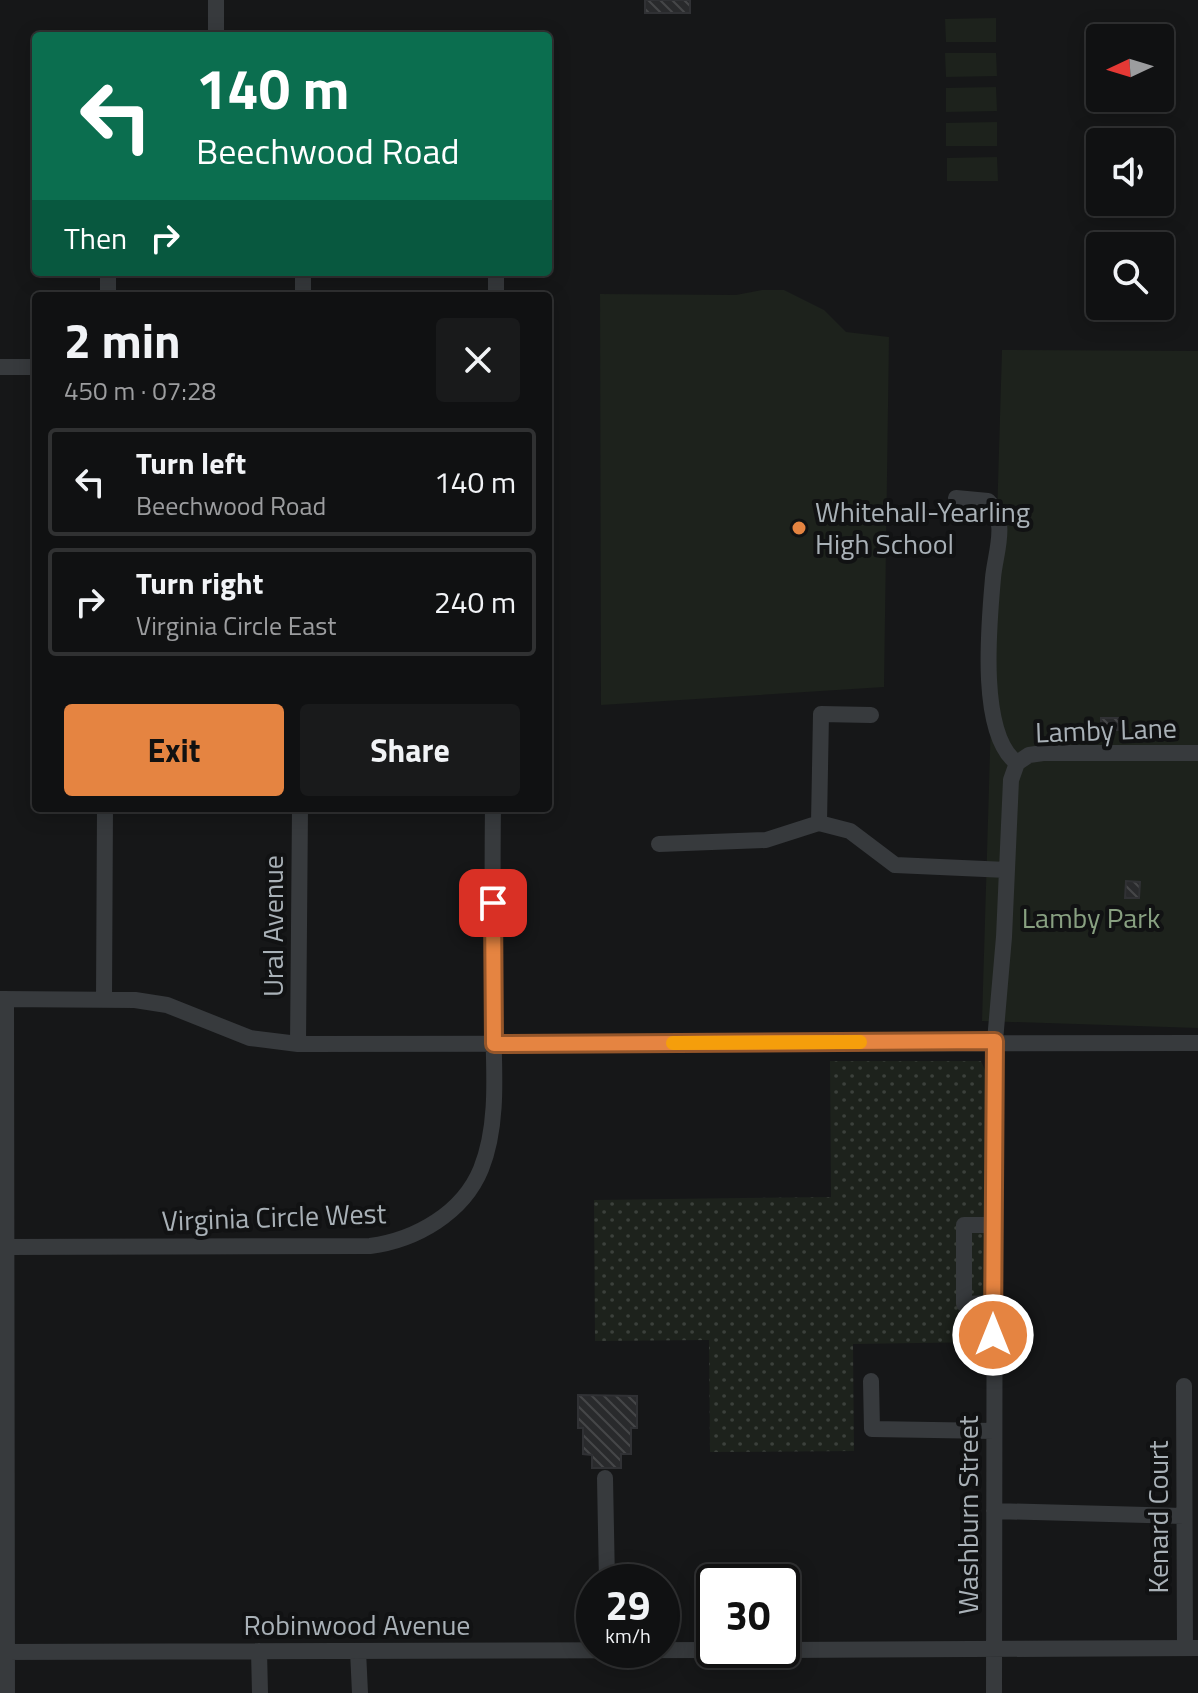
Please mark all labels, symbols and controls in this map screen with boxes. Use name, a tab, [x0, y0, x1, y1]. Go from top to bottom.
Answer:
north arrow	[1086, 24, 1174, 112]
map controls	[1086, 24, 1174, 320]
text: 140 m	[196, 46, 349, 131]
icon: left	[64, 64, 168, 168]
text: Beechwood Road	[196, 123, 460, 178]
button: sound	[1086, 128, 1174, 216]
text: Then	[64, 215, 127, 261]
icon: right	[143, 216, 187, 260]
button: search	[1086, 232, 1174, 320]
text: 2 min	[64, 304, 181, 377]
button: close	[436, 318, 520, 402]
text: 450 m · 07:28	[64, 371, 216, 410]
text: Turn left	[136, 440, 246, 486]
text: 140 m	[434, 459, 516, 505]
icon: left	[68, 460, 112, 504]
text: Beechwood Road	[136, 486, 326, 525]
place label: Whitehall-Yearling High School	[815, 490, 1030, 565]
marker: Whitehall-Yearling High School	[790, 519, 808, 537]
text: Turn right	[136, 560, 264, 606]
text: 240 m	[434, 579, 516, 625]
icon: right	[68, 580, 112, 624]
text: Virginia Circle East	[136, 606, 337, 645]
button: Exit	[64, 704, 284, 796]
button: Share	[300, 704, 520, 796]
street label: Lamby Lane	[1034, 706, 1178, 753]
street label: Ural Avenue	[251, 855, 294, 997]
pin	[459, 869, 527, 937]
icon: arrive	[471, 881, 515, 925]
park label: Lamby Park	[1022, 896, 1160, 939]
street label: Virginia Circle West	[161, 1191, 387, 1242]
position arrow	[951, 1293, 1035, 1377]
street label: Washburn Street	[946, 1415, 989, 1615]
street label: Kenard Court	[1136, 1440, 1179, 1594]
speed limit sign: 30	[696, 1564, 800, 1668]
text: 29	[606, 1575, 650, 1636]
street label: Robinwood Avenue	[244, 1603, 470, 1646]
text: km/h	[605, 1620, 651, 1651]

